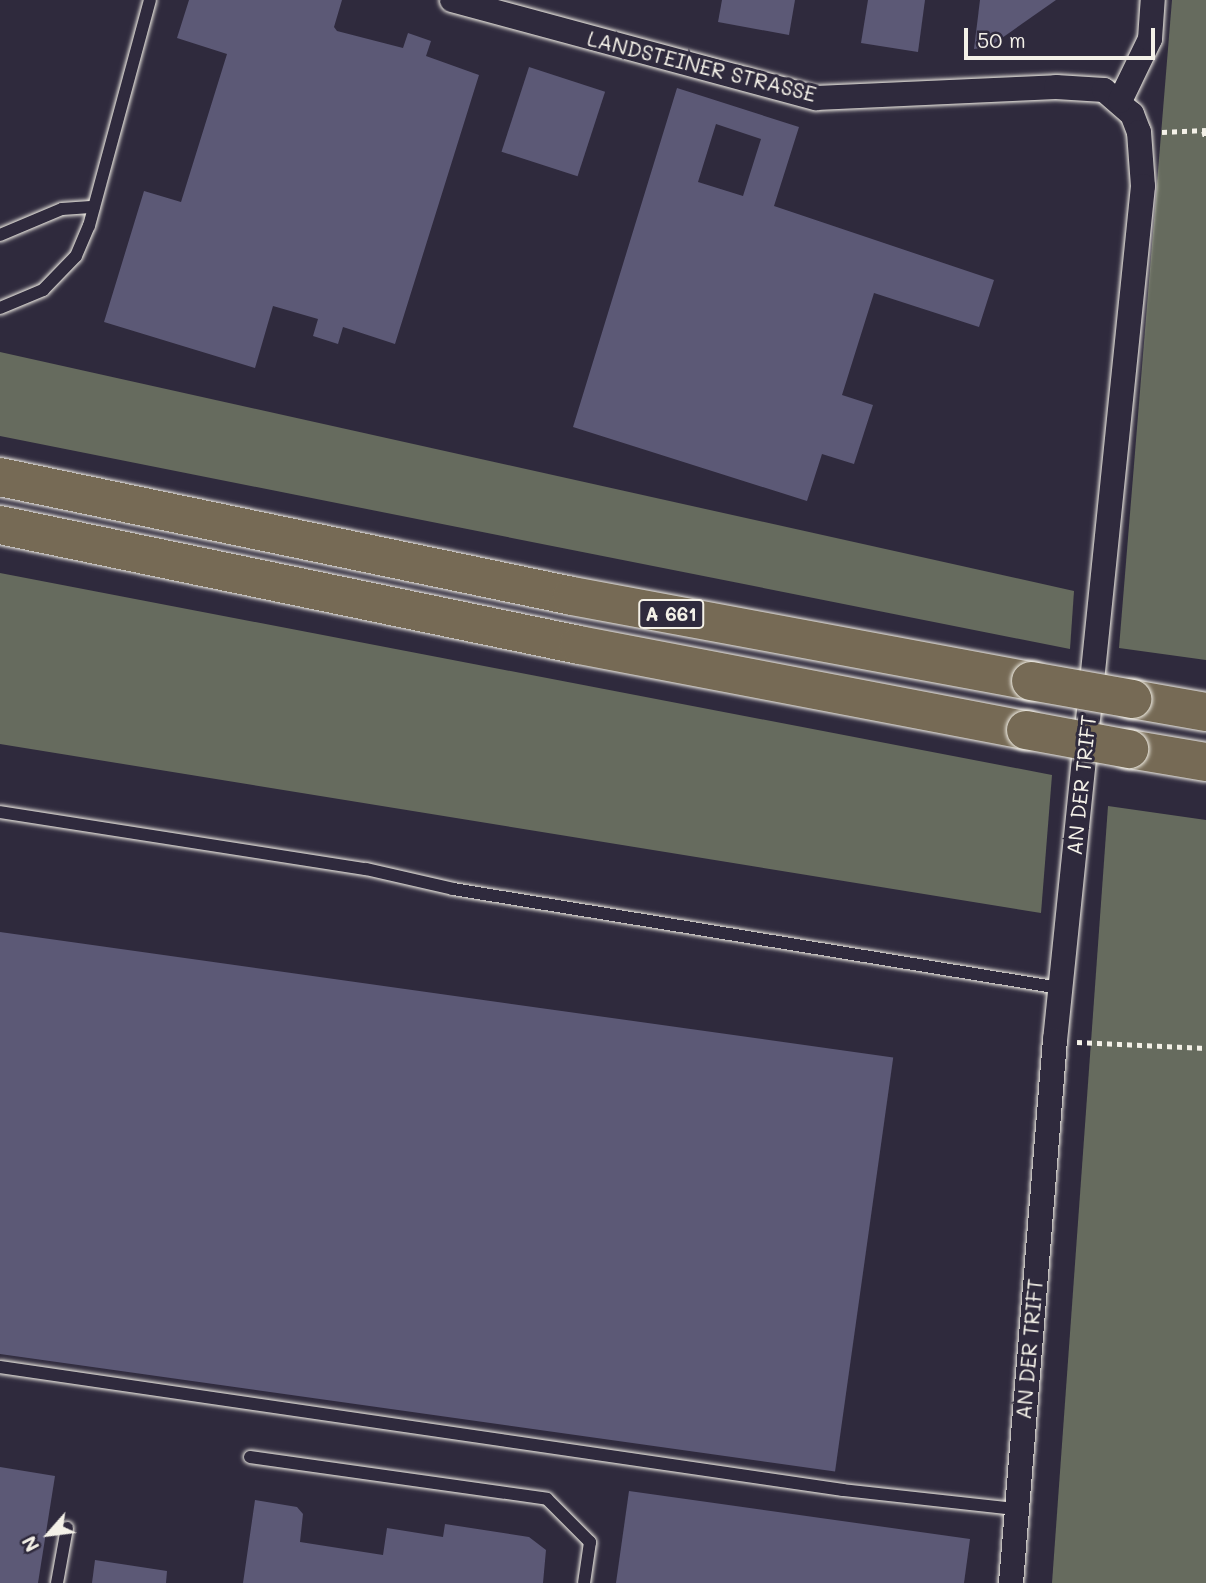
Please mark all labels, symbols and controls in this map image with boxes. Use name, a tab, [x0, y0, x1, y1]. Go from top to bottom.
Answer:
scale bar	[968, 14, 1159, 58]
street label: LANDSTEINER STRASSE	[585, 25, 819, 107]
text: 50 m	[977, 26, 1026, 53]
road number: A 661	[638, 598, 704, 629]
street label: AN DER TRIFT	[1061, 713, 1101, 857]
street label: AN DER TRIFT	[1010, 1278, 1048, 1420]
north arrow	[14, 1499, 84, 1569]
text: N	[16, 1532, 44, 1556]

